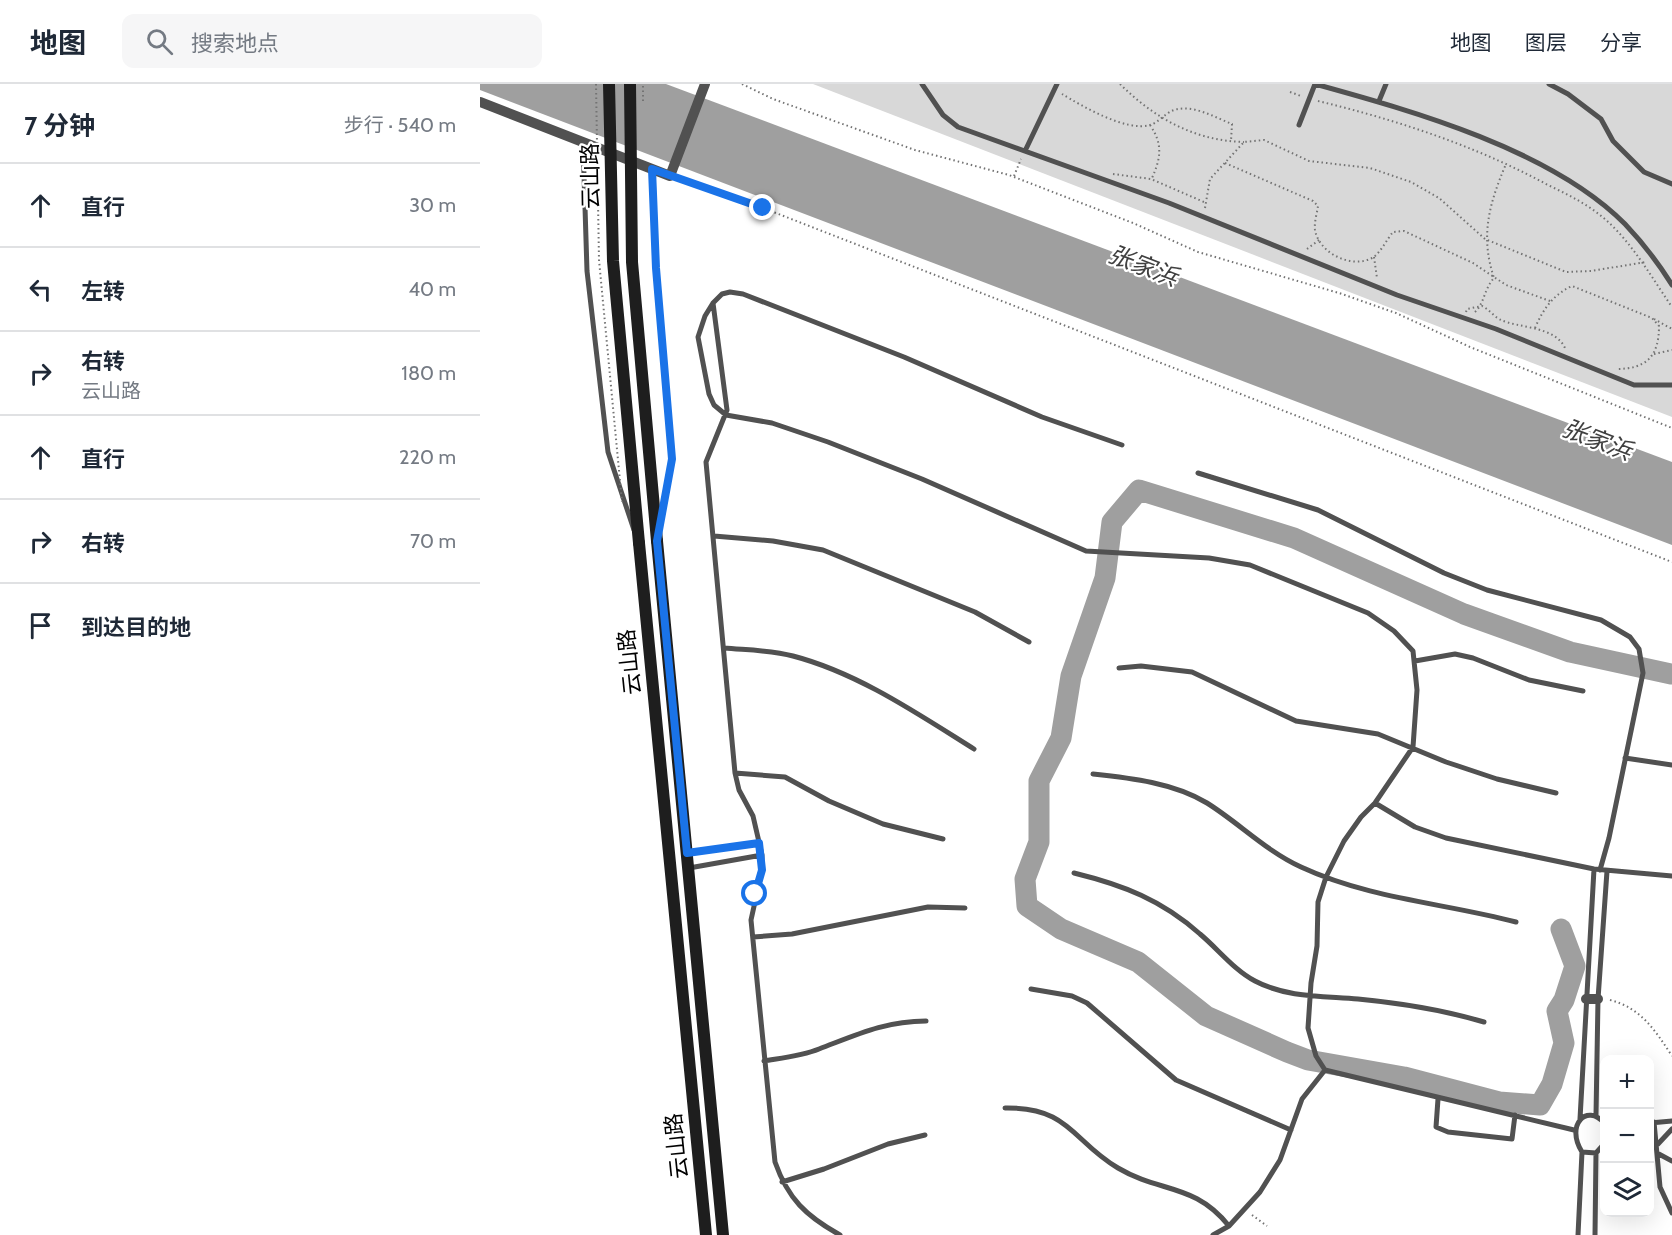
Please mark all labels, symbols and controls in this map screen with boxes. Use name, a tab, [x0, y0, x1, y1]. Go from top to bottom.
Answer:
search box	[122, 14, 542, 68]
icon: search	[143, 25, 176, 58]
text: 地图	[30, 26, 86, 60]
text: 搜索地点	[191, 30, 279, 57]
text: 地图	[1450, 30, 1492, 55]
text: 图层	[1525, 30, 1567, 55]
text: 分享	[1600, 30, 1642, 55]
text: 7 分钟	[24, 110, 95, 142]
text: 步行 · 540 m	[344, 113, 456, 137]
street label: 云山路	[576, 143, 605, 209]
icon: ahead	[24, 189, 57, 222]
text: 30 m	[409, 193, 456, 217]
text: 直行	[81, 194, 125, 221]
route end	[749, 194, 775, 220]
water label: 张家浜	[1104, 239, 1184, 293]
icon: left	[24, 273, 57, 306]
text: 40 m	[408, 277, 456, 301]
text: 左转	[81, 278, 125, 305]
text: 右转	[81, 348, 125, 375]
icon: right	[24, 357, 57, 390]
text: 180 m	[401, 361, 456, 385]
text: 云山路	[81, 379, 141, 403]
water label: 张家浜	[1558, 413, 1638, 467]
icon: ahead	[24, 441, 57, 474]
text: 220 m	[399, 445, 456, 469]
text: 直行	[81, 446, 125, 473]
icon: right	[24, 525, 57, 558]
text: 70 m	[410, 529, 456, 553]
text: 右转	[81, 530, 125, 557]
icon: arrive	[24, 609, 57, 642]
text: 到达目的地	[81, 614, 191, 641]
street label: 云山路	[613, 628, 646, 696]
route start	[741, 880, 767, 906]
map controls	[1600, 1055, 1654, 1217]
button: +	[1600, 1055, 1654, 1109]
button: −	[1600, 1109, 1654, 1163]
street label: 云山路	[660, 1112, 693, 1180]
button: layers	[1600, 1163, 1654, 1217]

